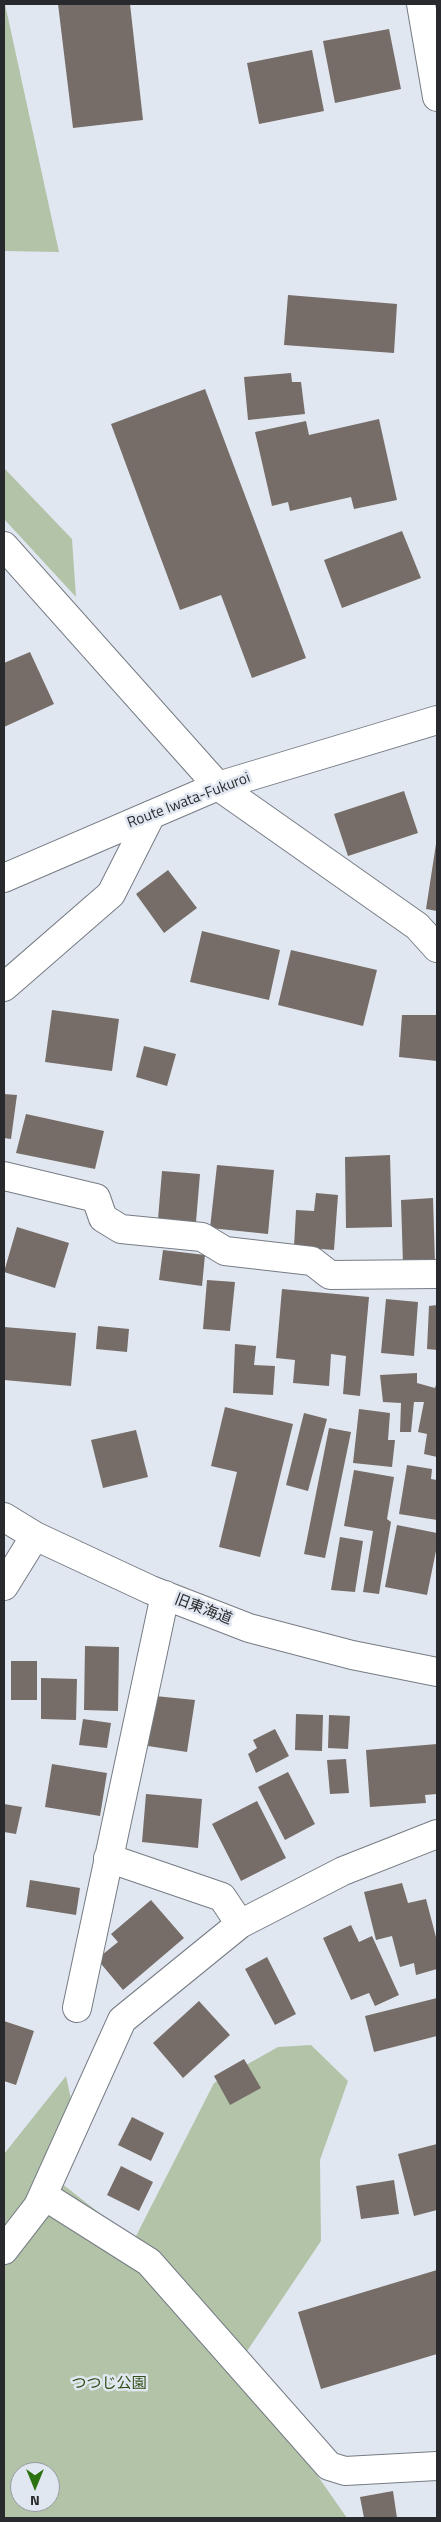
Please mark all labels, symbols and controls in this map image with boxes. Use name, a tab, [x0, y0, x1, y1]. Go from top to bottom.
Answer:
street label: Route Iwata-Fukuroi	[125, 769, 253, 833]
street label: 旧東海道	[172, 1591, 234, 1629]
park label: つつじ公園	[72, 2375, 146, 2393]
north arrow	[10, 2462, 60, 2512]
text: N	[30, 2491, 40, 2512]

